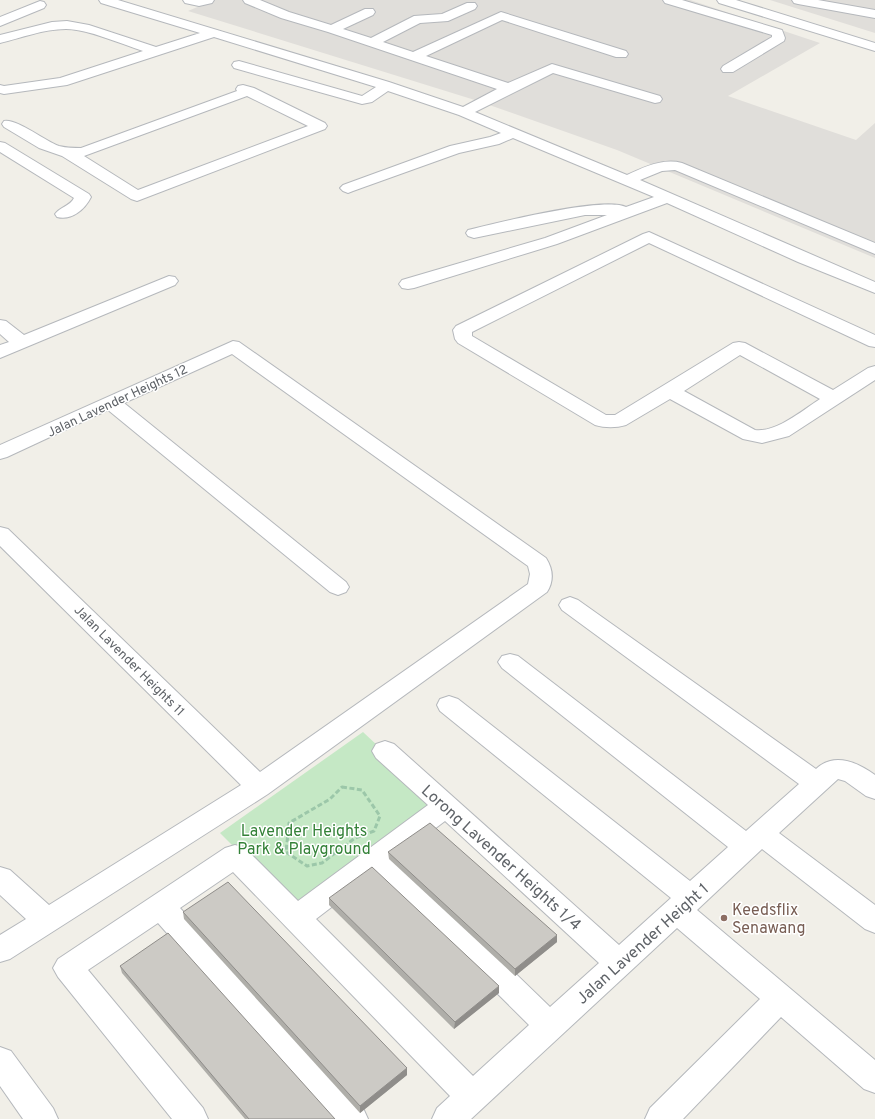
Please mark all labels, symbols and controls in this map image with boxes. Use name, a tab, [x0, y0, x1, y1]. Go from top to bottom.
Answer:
street label: Jalan Lavender Heights 12	[45, 362, 191, 441]
street label: Jalan Lavender Heights 11	[70, 603, 187, 720]
street label: Lorong Lavender Heights 1/4	[417, 781, 585, 936]
park label: Lavender Heights Park & Playground	[237, 822, 371, 860]
street label: Jalan Lavender Height 1	[573, 880, 714, 1009]
place label: Keedsflix Senawang	[732, 901, 806, 939]
marker: Keedsflix Senawang	[719, 913, 729, 923]

